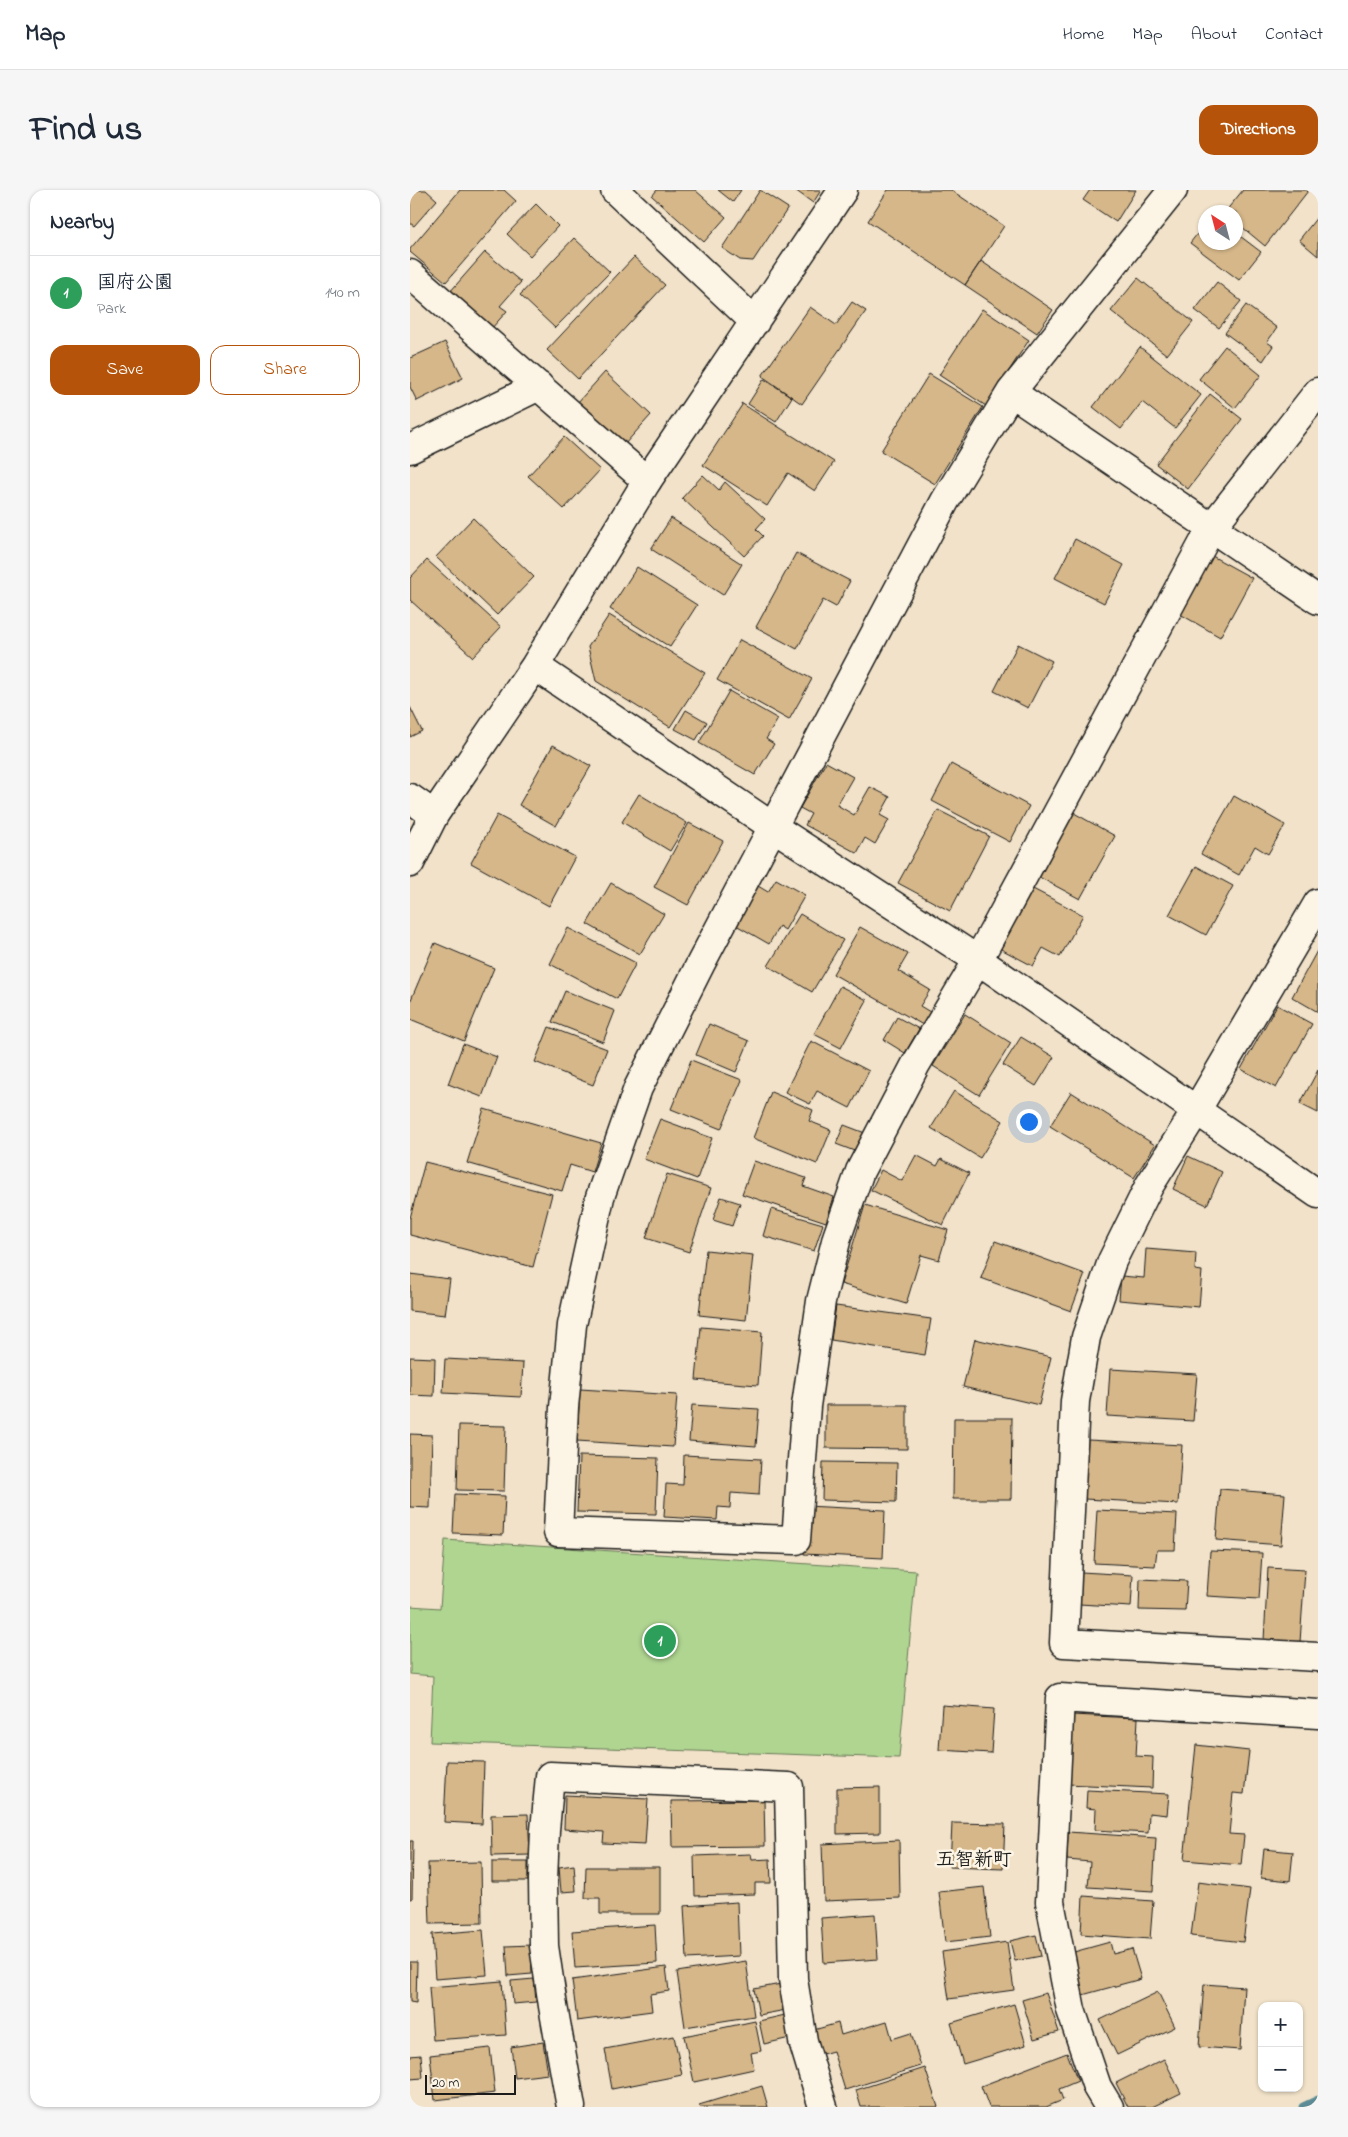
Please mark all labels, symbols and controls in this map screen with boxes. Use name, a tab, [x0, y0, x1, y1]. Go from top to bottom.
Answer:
text: Map	[25, 17, 66, 52]
text: Home	[1063, 22, 1104, 48]
text: Map	[1132, 22, 1163, 48]
text: About	[1191, 22, 1237, 48]
text: Contact	[1265, 22, 1323, 48]
text: Find us	[30, 105, 142, 156]
button: Directions	[1199, 105, 1318, 155]
north arrow	[1198, 205, 1243, 250]
text: Nearby	[50, 208, 114, 238]
text: 国府公園	[97, 270, 173, 297]
text: 1	[63, 281, 69, 305]
text: 140 m	[325, 281, 360, 305]
text: Park	[97, 297, 126, 321]
button: Save	[50, 345, 200, 395]
button: Share	[210, 345, 360, 395]
your location	[1016, 1109, 1042, 1135]
pin: 1	[644, 1622, 676, 1660]
district label: 五智新町	[936, 1847, 1012, 1874]
map controls	[1258, 2002, 1303, 2092]
button: +	[1258, 2002, 1303, 2047]
button: −	[1258, 2047, 1303, 2092]
scale bar	[425, 2072, 516, 2095]
text: 20 m	[432, 2073, 459, 2094]

